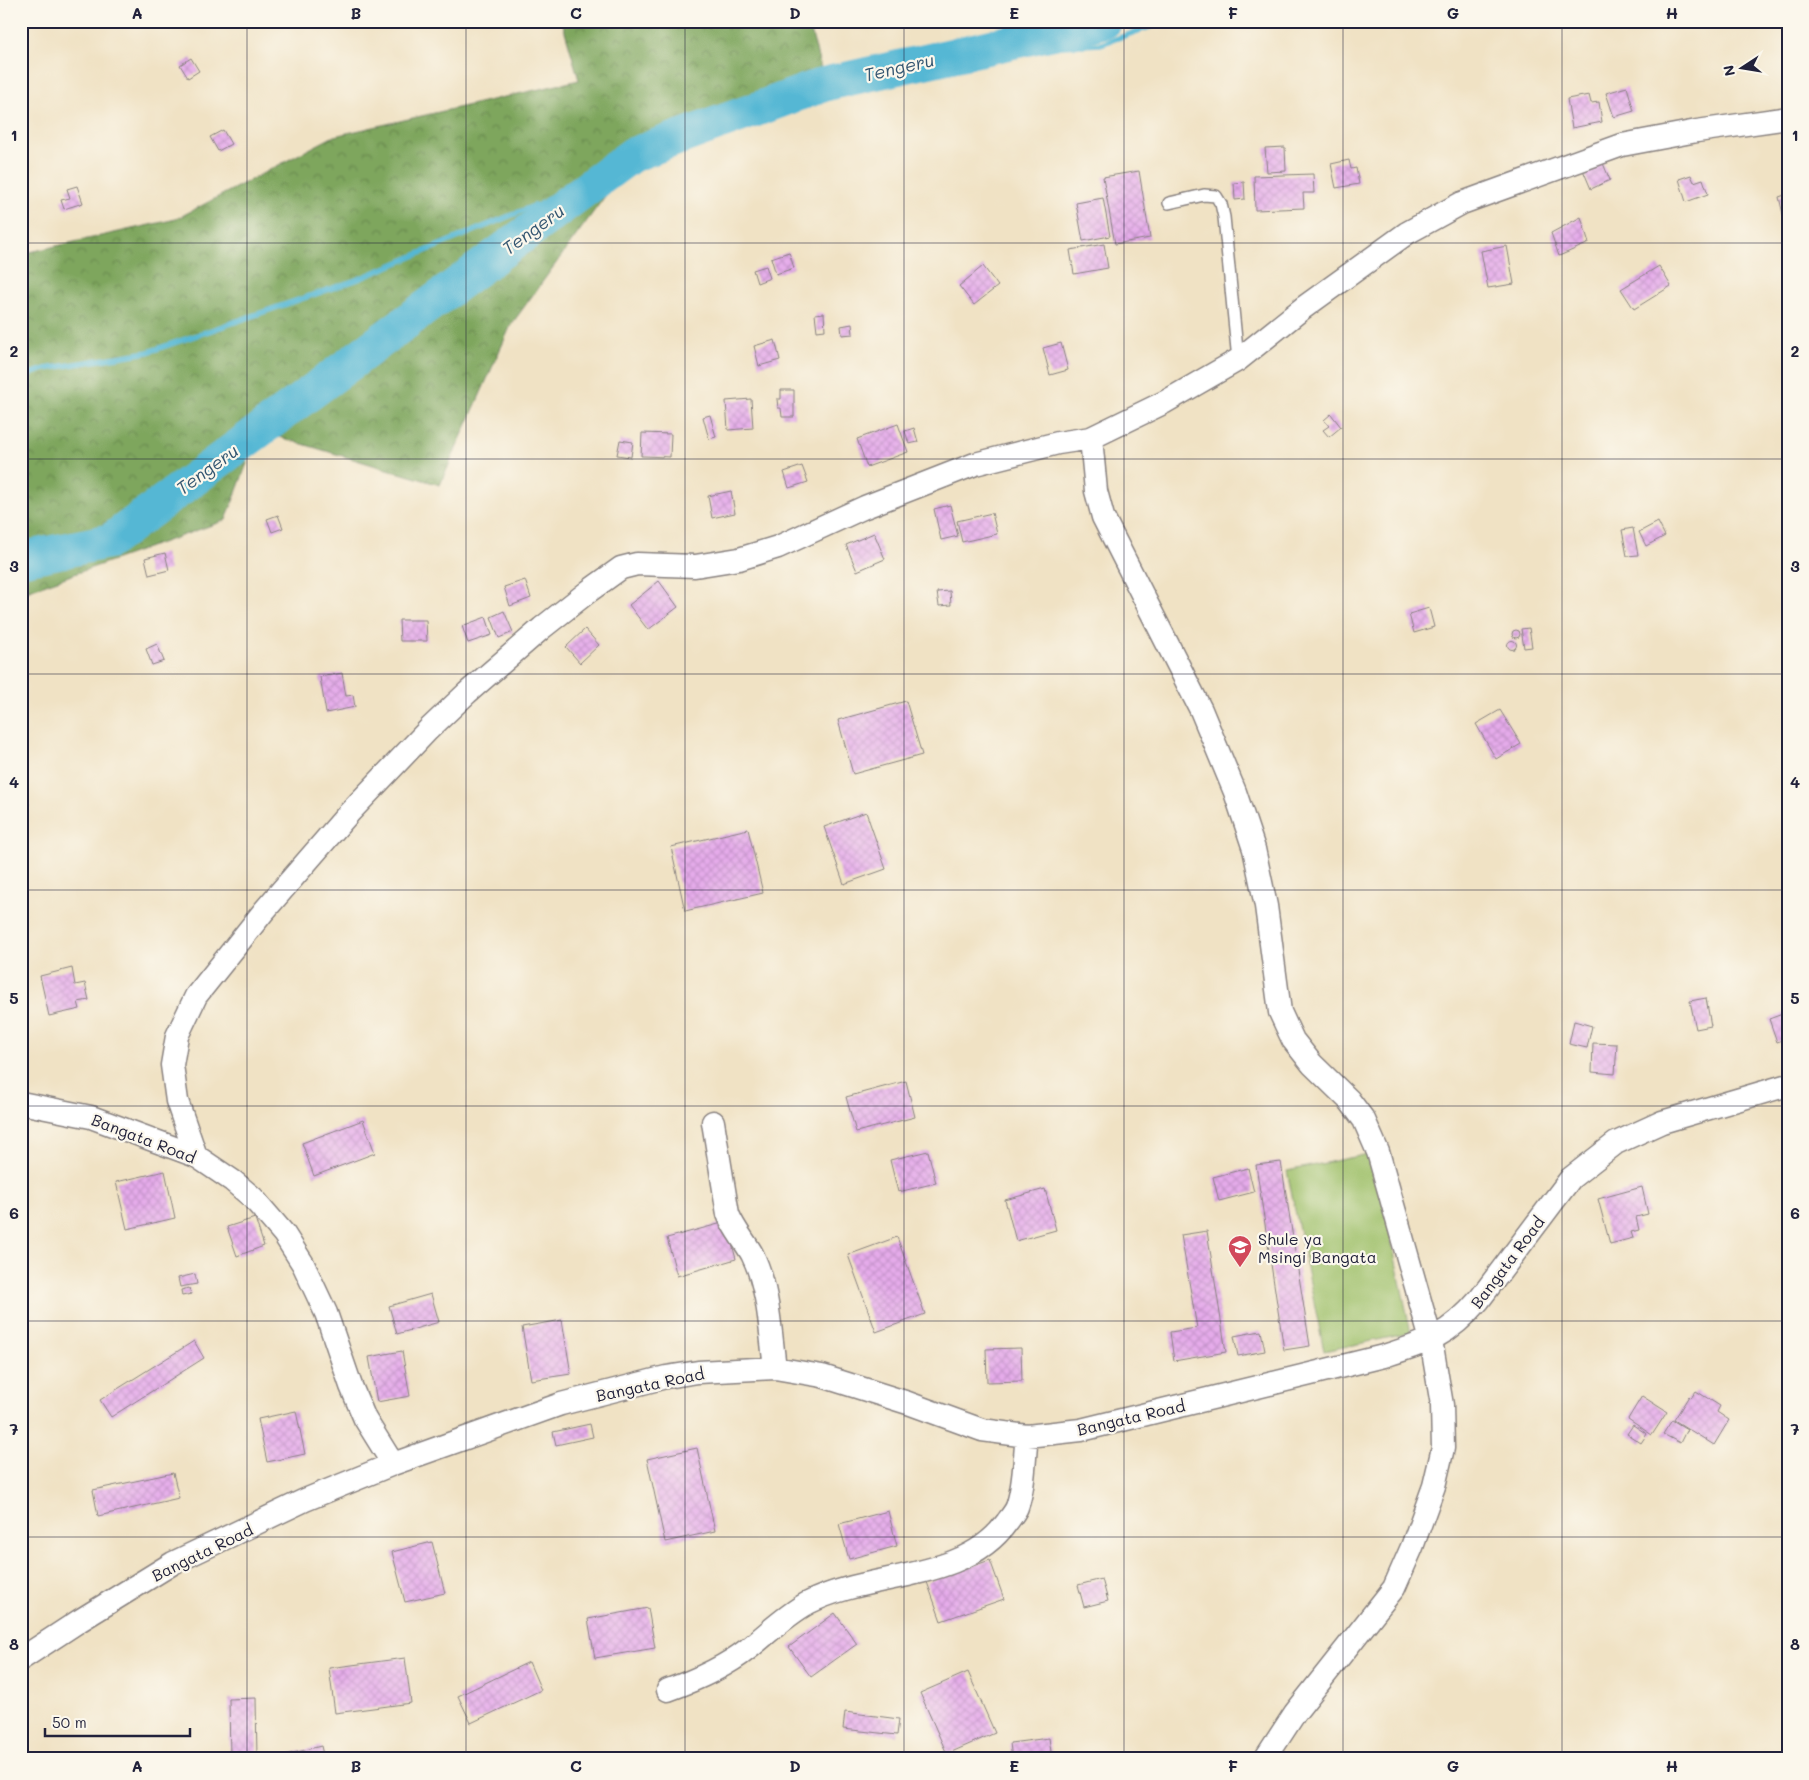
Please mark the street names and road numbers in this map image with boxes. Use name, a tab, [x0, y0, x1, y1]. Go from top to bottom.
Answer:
street label: Bangata Road	[89, 1108, 199, 1168]
street label: Bangata Road	[1466, 1212, 1548, 1312]
street label: Bangata Road	[594, 1362, 706, 1406]
street label: Bangata Road	[1075, 1394, 1187, 1440]
street label: Bangata Road	[148, 1518, 256, 1586]

